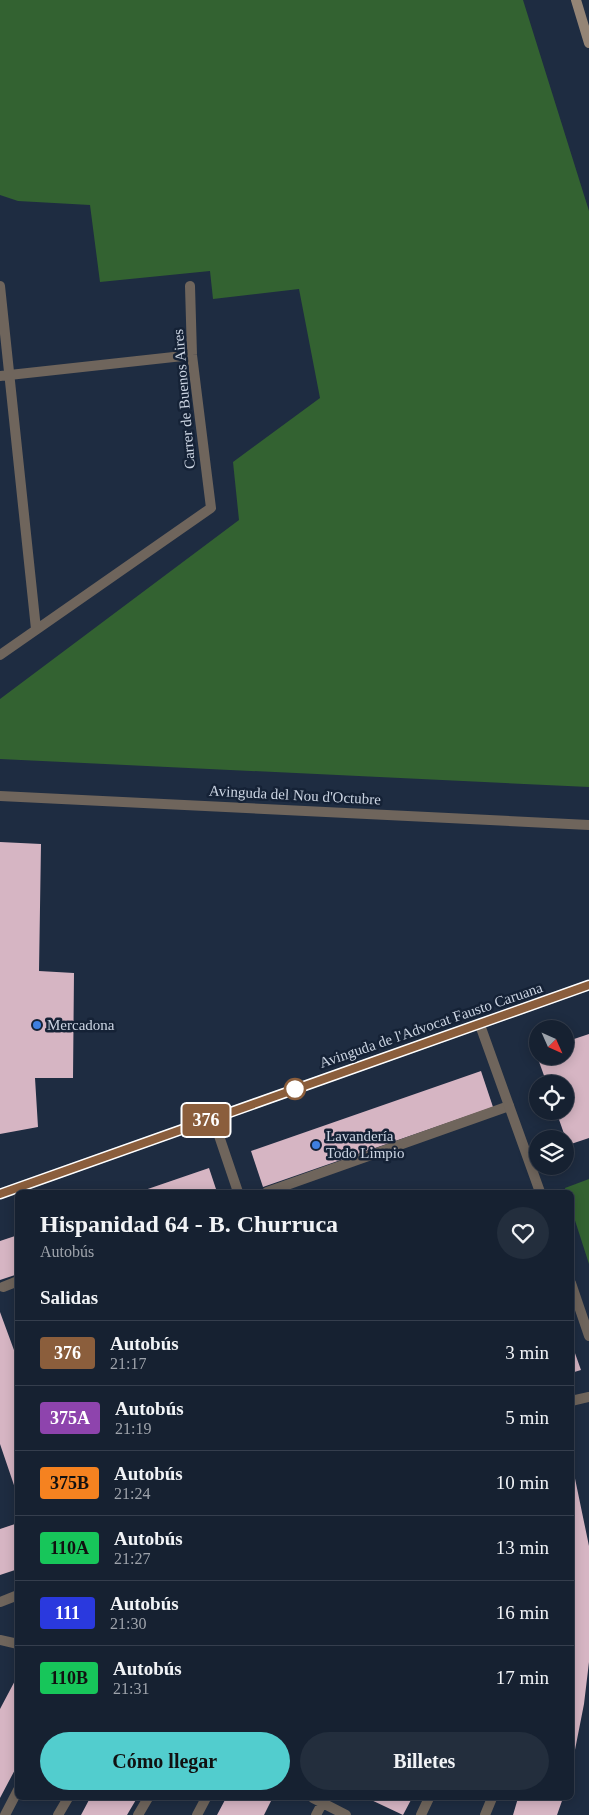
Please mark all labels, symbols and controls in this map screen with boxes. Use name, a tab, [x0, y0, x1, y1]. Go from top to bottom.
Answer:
street label: Carrer de Buenos Aires	[170, 328, 198, 470]
street label: Avinguda del Nou d'Octubre	[209, 783, 382, 808]
street label: Avinguda de l'Advocat Fausto Caruana	[317, 979, 545, 1071]
place label: Mercadona	[47, 1017, 115, 1033]
marker: Mercadona	[31, 1019, 43, 1031]
north arrow	[529, 1020, 574, 1065]
map controls	[529, 1020, 574, 1175]
button: locate	[529, 1075, 574, 1120]
unlabelled marker	[284, 1078, 306, 1100]
line badge: 376	[177, 1104, 235, 1136]
text: 376	[193, 1110, 220, 1130]
place label: Lavandería Todo Limpio	[326, 1128, 405, 1161]
button: layers	[529, 1130, 574, 1175]
marker: Lavandería Todo Limpio	[310, 1139, 322, 1151]
button: heart	[497, 1207, 549, 1259]
text: Hispanidad 64 - B. Churruca	[40, 1211, 338, 1237]
text: Autobús	[40, 1243, 94, 1260]
text: Salidas	[40, 1287, 98, 1308]
text: Autobús	[110, 1333, 179, 1354]
text: 3 min	[505, 1342, 549, 1363]
text: 376	[54, 1343, 81, 1363]
text: 21:17	[110, 1355, 146, 1372]
text: Autobús	[115, 1398, 184, 1419]
text: 5 min	[505, 1407, 549, 1428]
text: 375A	[50, 1408, 90, 1428]
text: 21:19	[115, 1420, 151, 1437]
text: Autobús	[114, 1463, 183, 1484]
text: 10 min	[496, 1472, 549, 1493]
text: 375B	[50, 1473, 89, 1493]
text: 21:24	[114, 1485, 150, 1502]
text: Autobús	[114, 1528, 183, 1549]
text: 13 min	[496, 1537, 549, 1558]
text: 110A	[50, 1538, 89, 1558]
text: 21:27	[114, 1550, 150, 1567]
text: Autobús	[110, 1593, 179, 1614]
text: 16 min	[496, 1602, 549, 1623]
text: 111	[55, 1603, 80, 1623]
text: 21:30	[110, 1615, 146, 1632]
text: Autobús	[113, 1658, 182, 1679]
text: 17 min	[496, 1667, 549, 1688]
text: 110B	[50, 1668, 88, 1688]
text: 21:31	[113, 1680, 149, 1697]
button: Cómo llegar	[40, 1732, 290, 1790]
button: Billetes	[300, 1732, 549, 1790]

